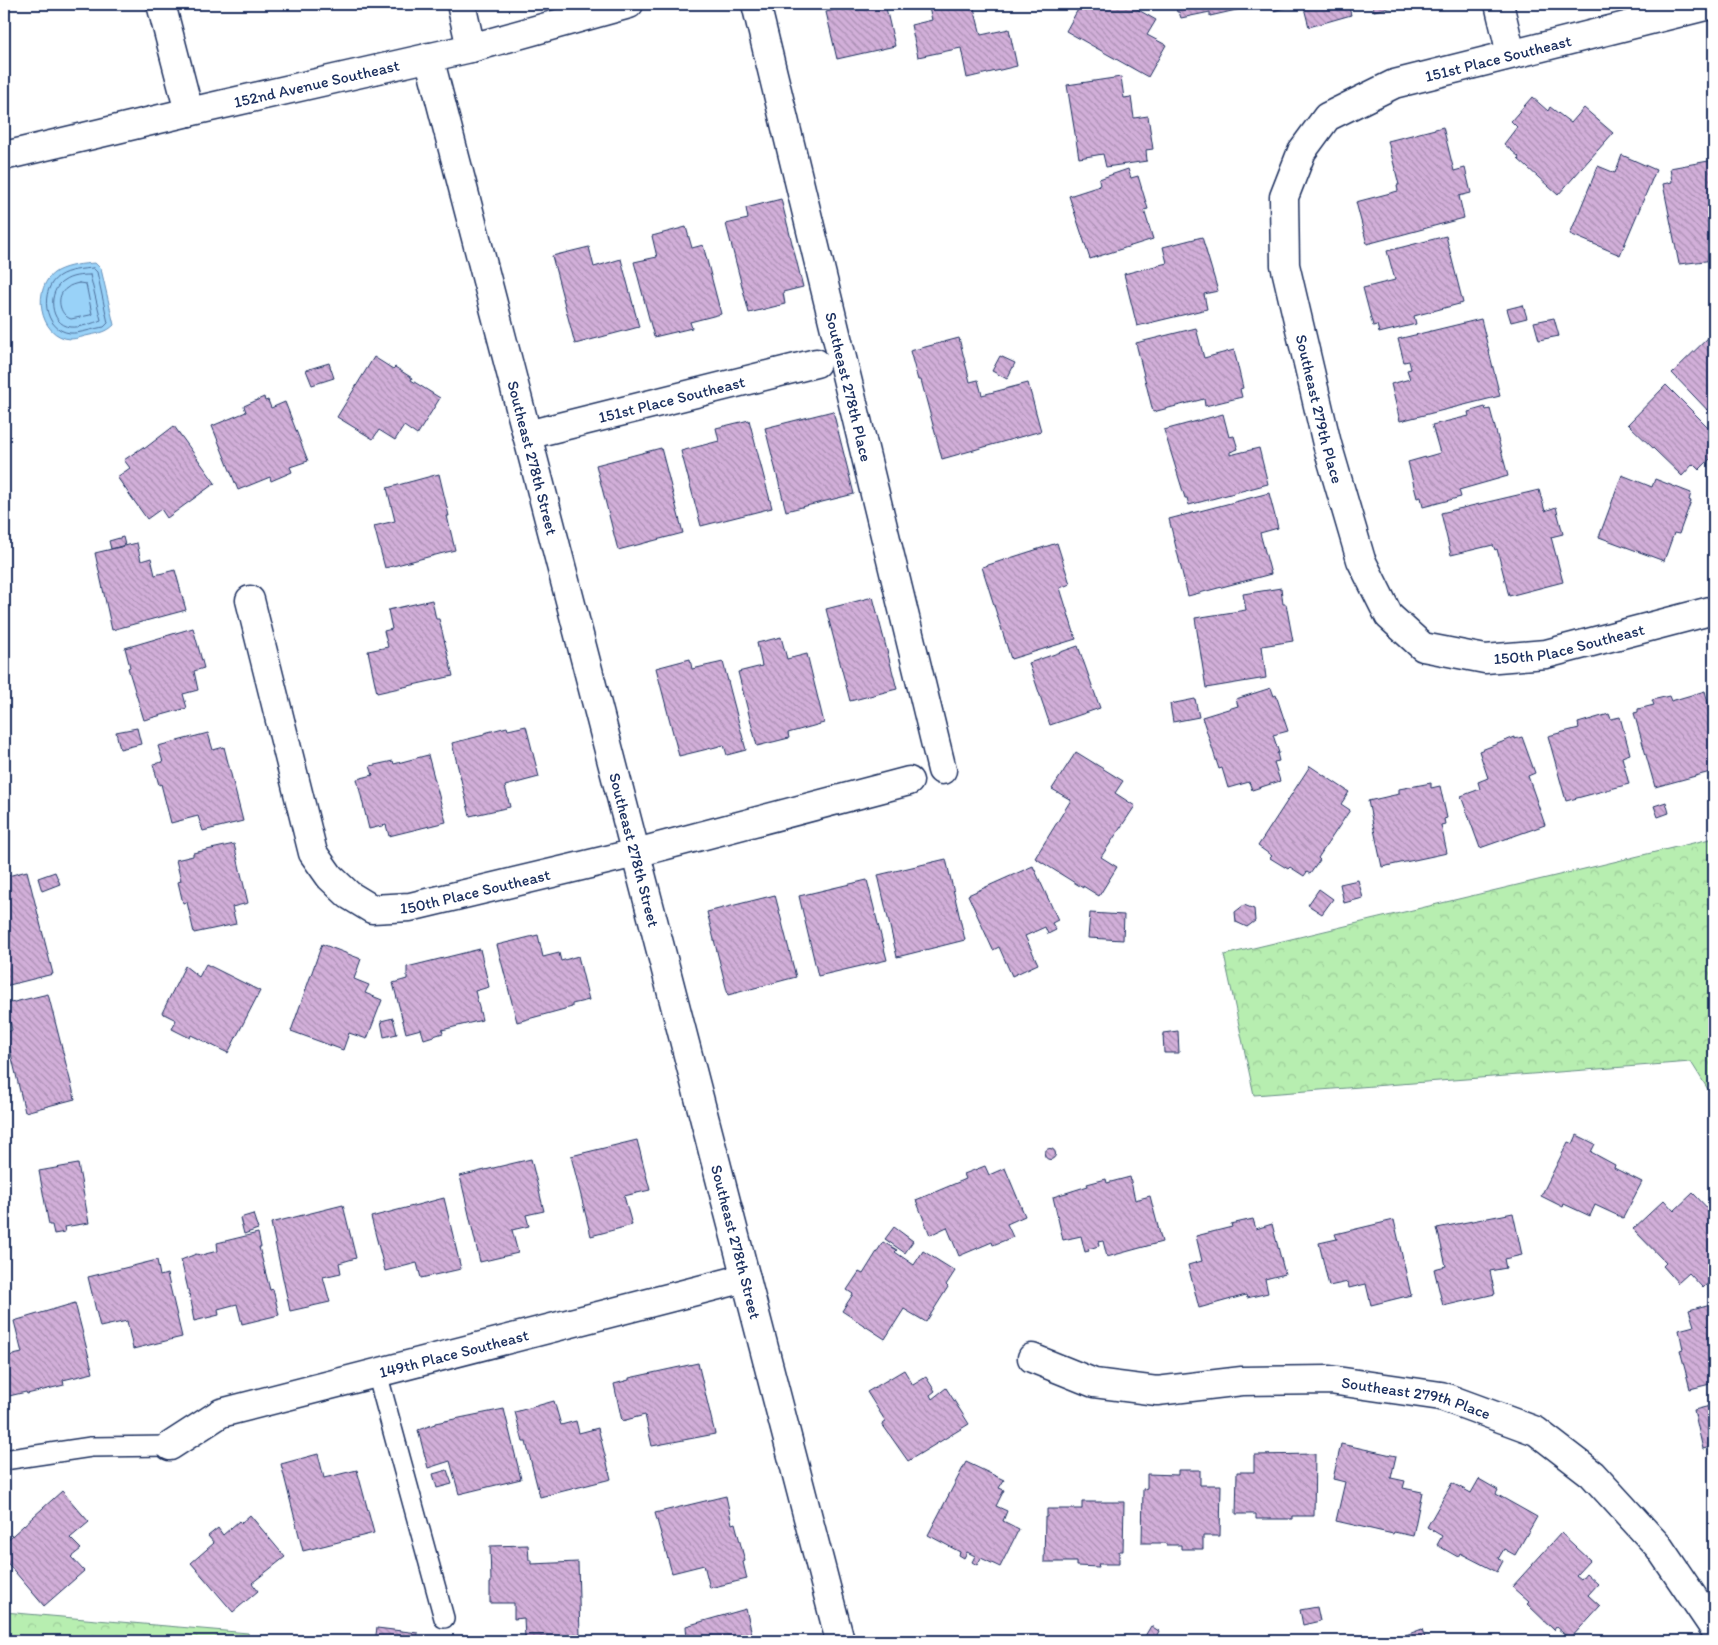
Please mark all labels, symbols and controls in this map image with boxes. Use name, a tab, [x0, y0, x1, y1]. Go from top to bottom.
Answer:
street label: 151st Place Southeast	[1423, 31, 1573, 86]
street label: 152nd Avenue Southeast	[232, 56, 401, 112]
street label: Southeast 278th Place	[821, 310, 876, 464]
street label: Southeast 279th Place	[1292, 333, 1347, 486]
street label: 151st Place Southeast	[596, 372, 747, 427]
street label: Southeast 278th Street	[503, 379, 562, 537]
street label: 150th Place Southeast	[1493, 620, 1646, 668]
street label: Southeast 278th Street	[605, 771, 663, 929]
street label: 150th Place Southeast	[399, 865, 552, 918]
street label: Southeast 278th Street	[707, 1163, 765, 1321]
street label: 149th Place Southeast	[377, 1325, 531, 1382]
street label: Southeast 279th Place	[1340, 1373, 1493, 1423]

